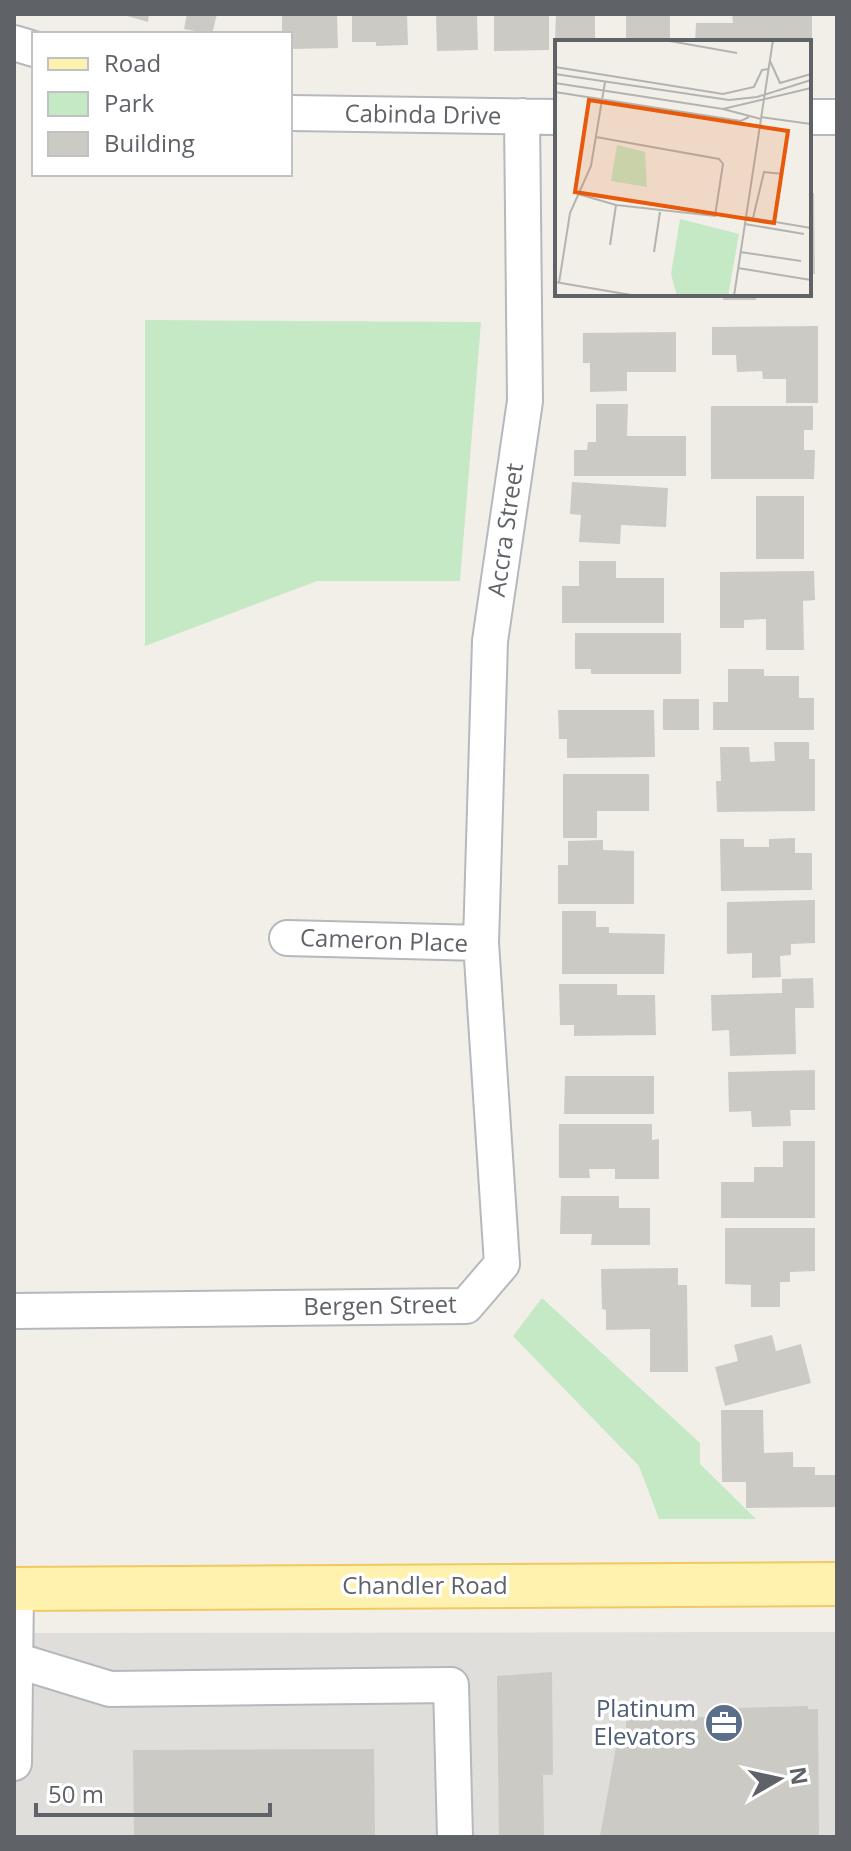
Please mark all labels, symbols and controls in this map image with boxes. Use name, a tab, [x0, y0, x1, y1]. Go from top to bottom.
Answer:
legend	[32, 32, 292, 176]
inset map	[555, 40, 811, 296]
text: Road	[104, 46, 161, 79]
text: Park	[104, 86, 155, 119]
street label: Cabinda Drive	[344, 96, 502, 131]
text: Building	[104, 126, 195, 159]
street label: Accra Street	[479, 461, 530, 599]
street label: Cameron Place	[299, 920, 469, 959]
street label: Bergen Street	[303, 1287, 457, 1322]
street label: Chandler Road	[342, 1568, 508, 1601]
place label: Platinum Elevators	[594, 1691, 696, 1752]
office icon: Platinum Elevators	[703, 1702, 745, 1744]
north arrow	[739, 1739, 819, 1819]
text: N	[784, 1765, 816, 1787]
scale bar	[36, 1767, 270, 1817]
text: 50 m	[48, 1777, 104, 1810]

